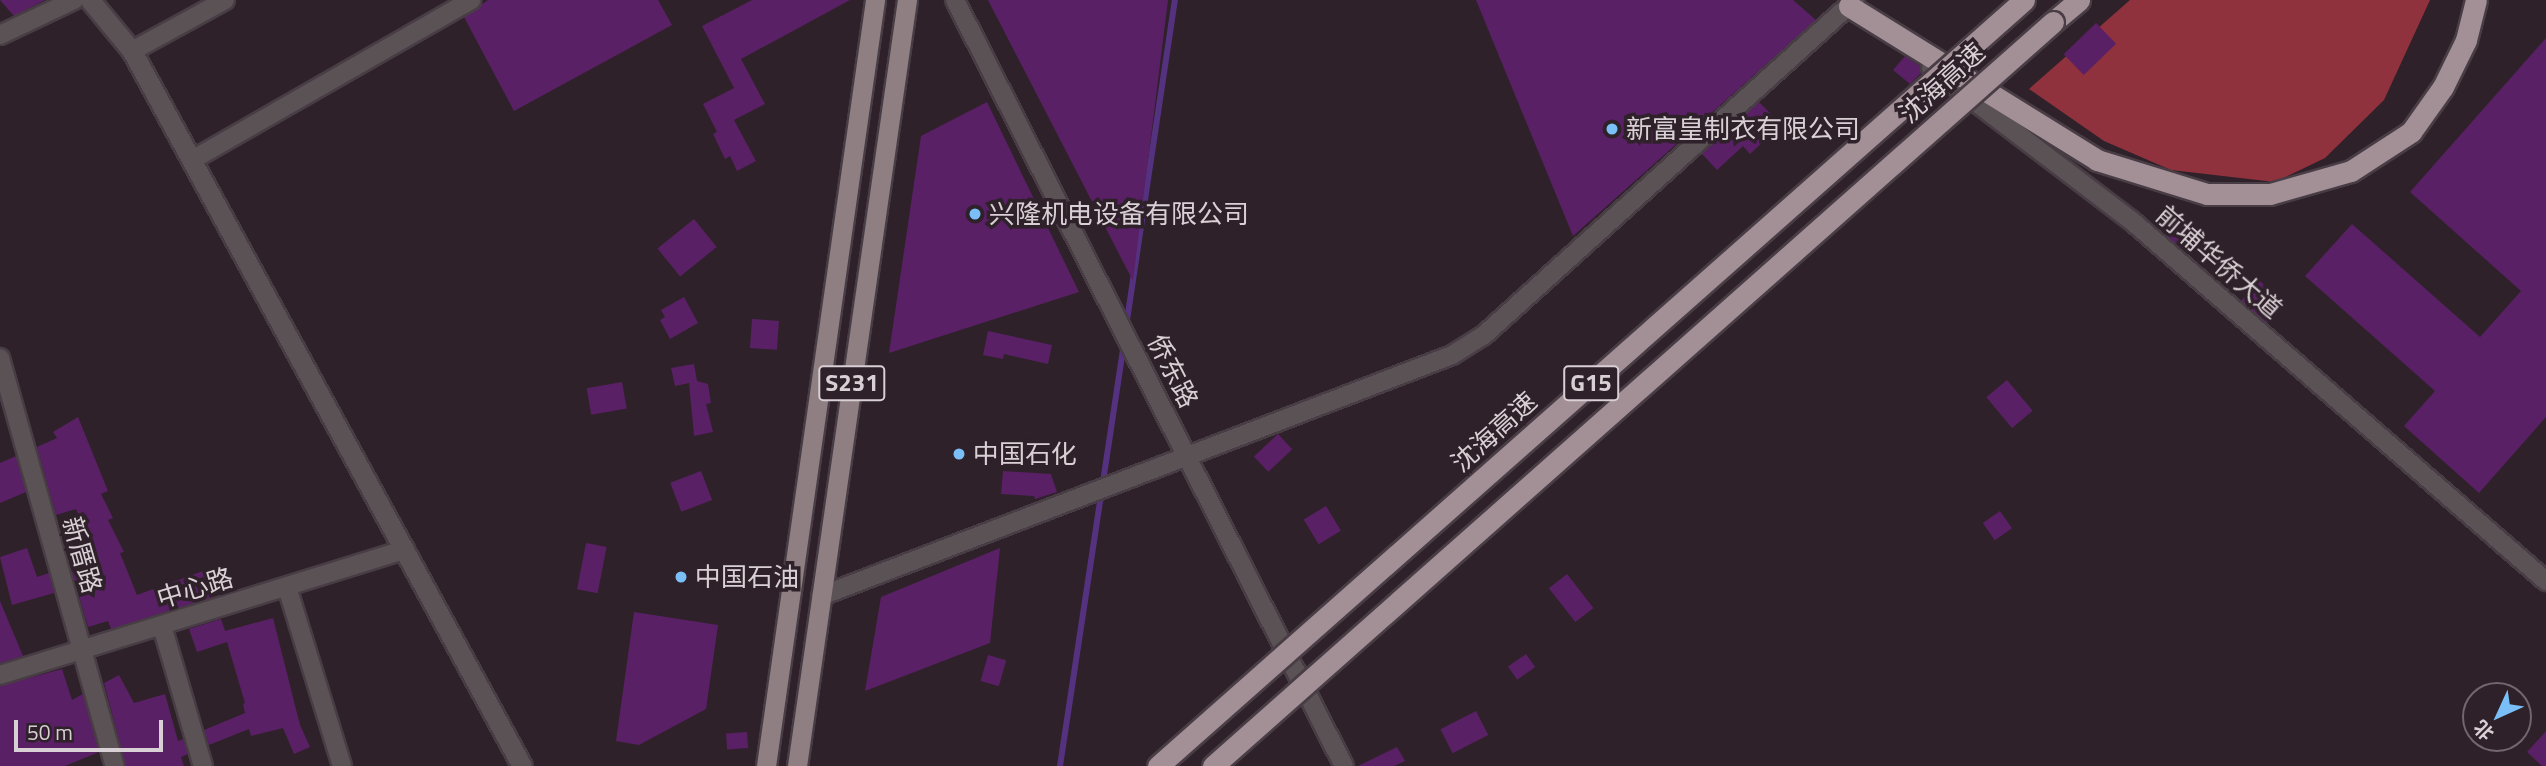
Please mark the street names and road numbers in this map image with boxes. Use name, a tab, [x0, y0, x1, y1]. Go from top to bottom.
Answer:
street label: 沈海高速	[1893, 37, 1991, 129]
street label: 前埔华侨大道	[2150, 199, 2288, 325]
street label: 侨东路	[1141, 329, 1205, 413]
road number: S231	[817, 362, 887, 404]
road number: G15	[1563, 362, 1619, 404]
street label: 沈海高速	[1445, 386, 1543, 478]
street label: 新厝路	[56, 513, 108, 597]
street label: 中心路	[153, 562, 237, 614]

